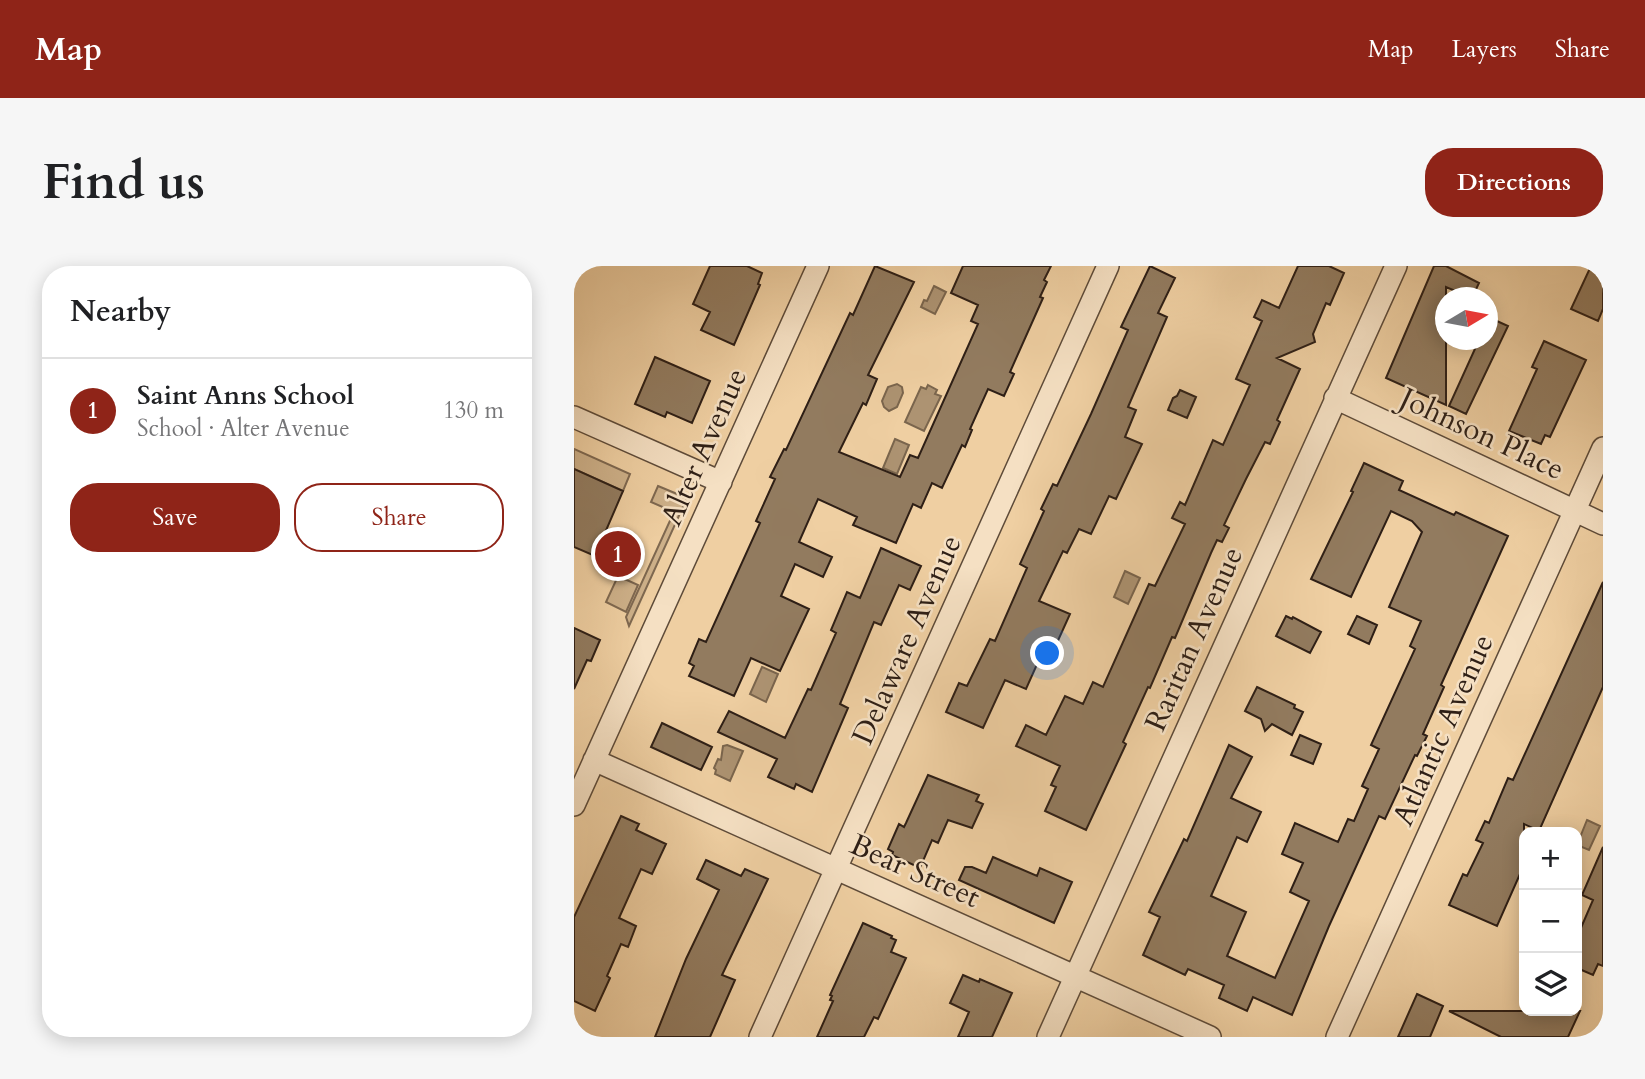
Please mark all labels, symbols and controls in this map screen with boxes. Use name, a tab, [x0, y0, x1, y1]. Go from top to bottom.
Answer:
text: Map	[35, 27, 102, 72]
text: Map	[1368, 33, 1414, 66]
text: Layers	[1452, 33, 1517, 66]
text: Share	[1555, 33, 1610, 66]
button: Directions	[1425, 148, 1603, 217]
text: Find us	[42, 149, 205, 216]
north arrow	[1435, 287, 1498, 350]
text: Nearby	[70, 291, 171, 332]
street label: Alter Avenue	[651, 362, 757, 532]
street label: Johnson Place	[1390, 376, 1571, 490]
text: Saint Anns School	[137, 378, 354, 413]
text: 1	[87, 395, 99, 426]
text: 130 m	[443, 395, 504, 426]
text: School · Alter Avenue	[137, 413, 350, 444]
button: Save	[70, 483, 280, 552]
button: Share	[294, 483, 504, 552]
pin: 1	[595, 528, 641, 580]
street label: Delaware Avenue	[842, 529, 972, 751]
street label: Raritan Avenue	[1135, 540, 1253, 738]
street label: Atlantic Avenue	[1382, 628, 1504, 832]
your location	[1030, 636, 1064, 670]
street label: Bear Street	[844, 824, 987, 918]
map controls	[1519, 827, 1582, 1016]
button: +	[1519, 827, 1582, 890]
button: −	[1519, 890, 1582, 953]
button: layers	[1519, 953, 1582, 1016]

